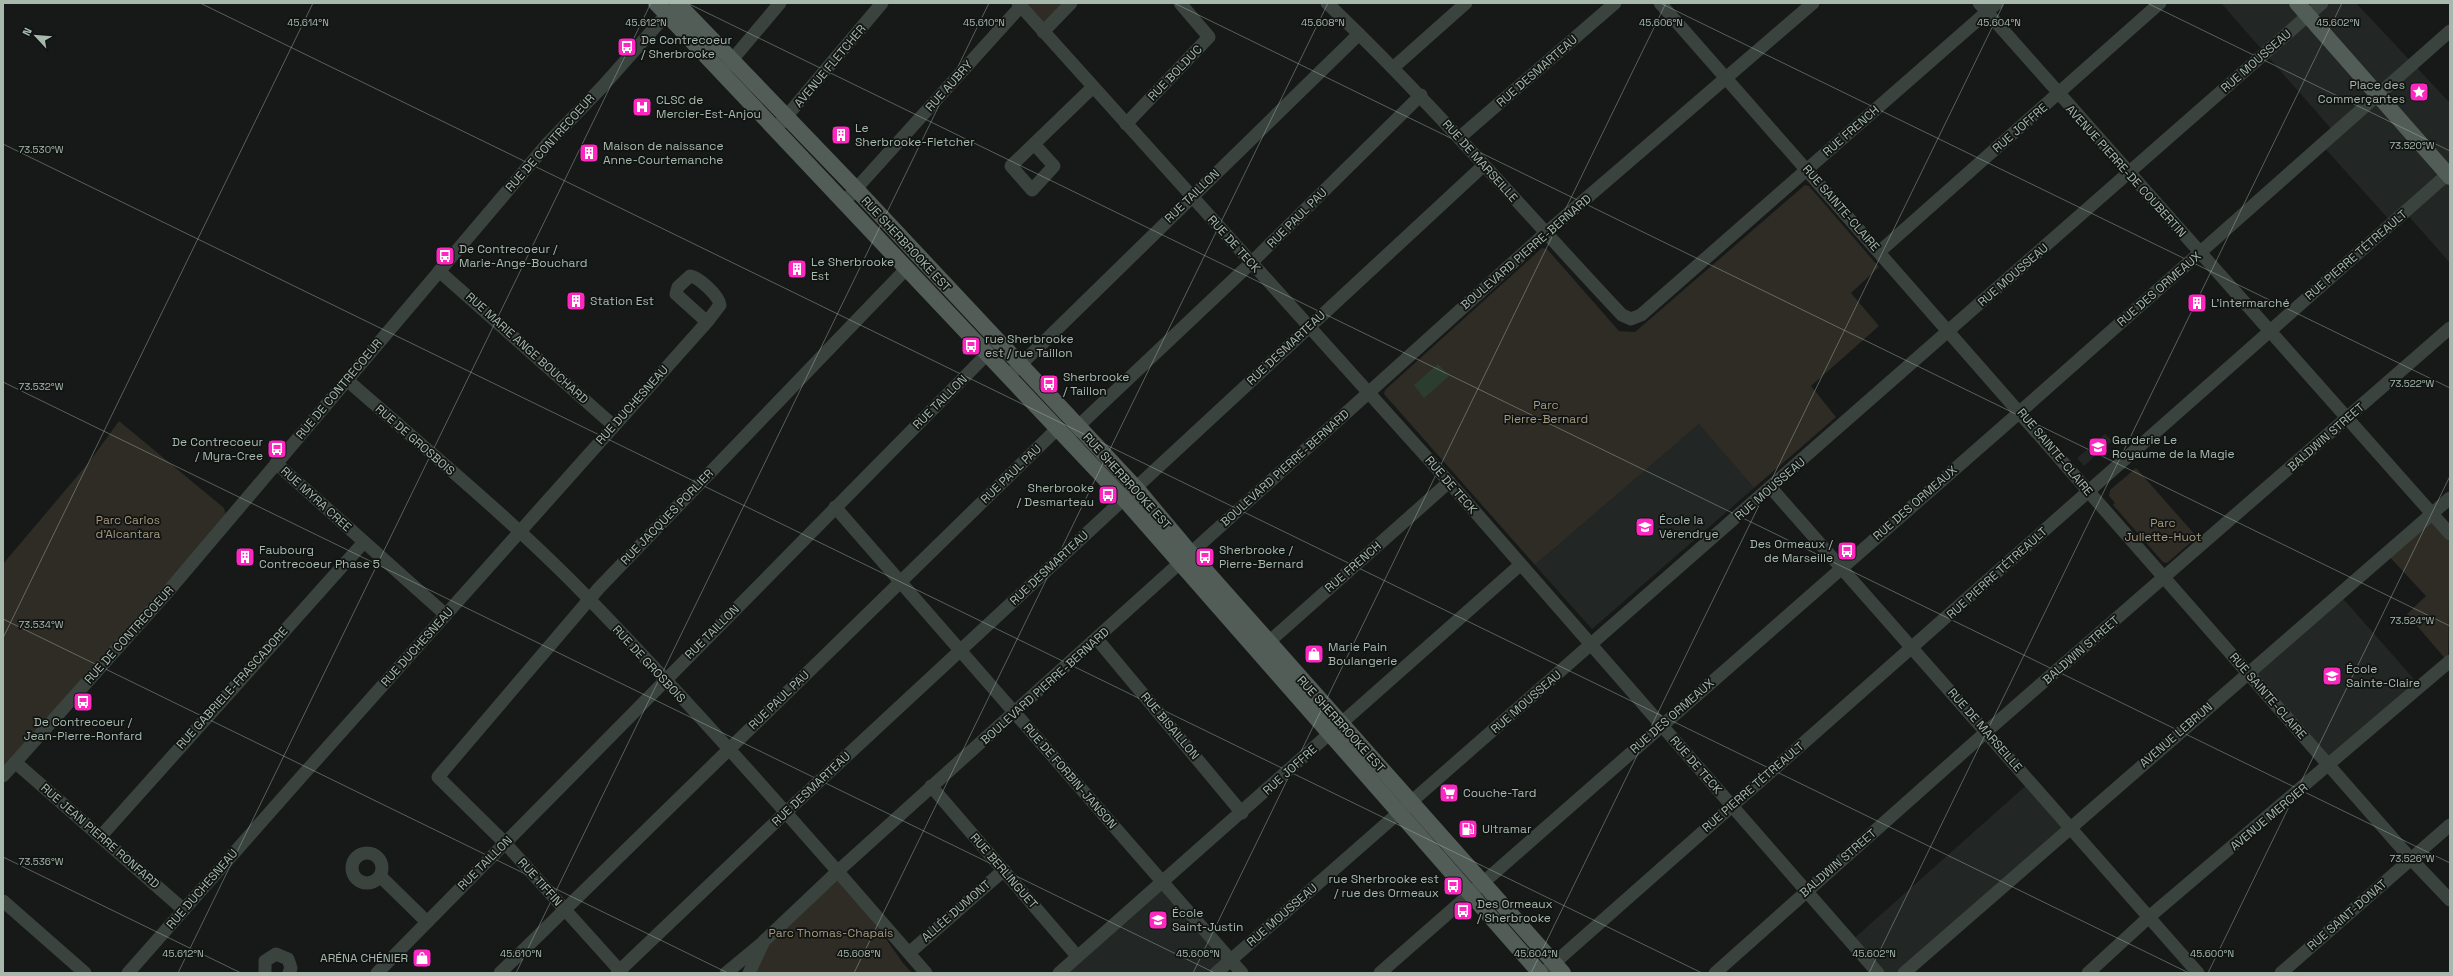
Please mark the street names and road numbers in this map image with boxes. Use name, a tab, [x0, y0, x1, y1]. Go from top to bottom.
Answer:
street label: AVENUE FLETCHER	[791, 21, 869, 111]
street label: RUE MOUSSEAU	[2217, 26, 2295, 96]
street label: RUE DESMARTEAU	[1493, 31, 1581, 111]
street label: RUE BOLDUC	[1144, 41, 1206, 104]
street label: RUE AUBRY	[922, 57, 977, 115]
street label: RUE DE CONTRECOEUR	[502, 91, 598, 195]
street label: RUE JOFFRE	[1989, 100, 2051, 156]
street label: AVENUE PIERRE-DE COUBERTIN	[2062, 101, 2190, 241]
street label: RUE FRENCH	[1819, 102, 1883, 160]
street label: RUE DE MARSEILLE	[1439, 116, 1521, 206]
street label: RUE SAINTE-CLAIRE	[1799, 161, 1883, 255]
street label: RUE TAILLON	[1161, 166, 1223, 226]
street label: RUE PAUL PAU	[1264, 185, 1330, 251]
street label: BOULEVARD PIERRE-BERNARD	[1457, 191, 1595, 313]
street label: RUE SHERBROOKE EST	[858, 193, 954, 295]
street label: RUE PIERRE TÉTREAULT	[2302, 206, 2410, 304]
street label: RUE DE TECK	[1204, 212, 1264, 277]
street label: RUE MOUSSEAU	[1974, 240, 2052, 310]
street label: RUE DES ORMEAUX	[2114, 248, 2205, 330]
street label: RUE MARIE ANGE BOUCHARD	[462, 289, 592, 407]
street label: RUE DESMARTEAU	[1243, 307, 1329, 389]
street label: RUE DE CONTRECOEUR	[292, 335, 386, 443]
street label: RUE DUCHESNEAU	[592, 362, 672, 448]
street label: RUE TAILLON	[909, 371, 971, 433]
street label: BALDWIN STREET	[2284, 399, 2368, 475]
street label: RUE DE GROSBOIS	[372, 401, 458, 479]
street label: RUE SAINTE-CLAIRE	[2014, 405, 2096, 499]
street label: BOULEVARD PIERRE-BERNARD	[1217, 406, 1353, 530]
street label: RUE SHERBROOKE EST	[1079, 429, 1175, 533]
street label: RUE PAUL PAU	[977, 441, 1045, 507]
street label: RUE DE TECK	[1421, 453, 1481, 518]
street label: RUE MOUSSEAU	[1731, 454, 1809, 524]
street label: RUE DES ORMEAUX	[1870, 462, 1961, 544]
street label: RUE MYRA CREE	[277, 463, 355, 535]
street label: RUE JACQUES PORLIER	[617, 466, 717, 568]
street label: RUE PIERRE TÉTREAULT	[1943, 524, 2051, 622]
street label: RUE DESMARTEAU	[1006, 527, 1092, 609]
street label: RUE FRENCH	[1321, 538, 1385, 596]
street label: RUE DE CONTRECOEUR	[81, 583, 177, 687]
street label: RUE TAILLON	[681, 601, 743, 663]
street label: RUE DUCHESNEAU	[377, 604, 457, 690]
street label: BALDWIN STREET	[2039, 612, 2123, 688]
street label: RUE DE GROSBOIS	[609, 622, 689, 706]
street label: RUE GABRIELE-FRASCADORE	[173, 623, 291, 753]
street label: BOULEVARD PIERRE-BERNARD	[977, 624, 1113, 748]
street label: RUE SAINTE-CLAIRE	[2226, 649, 2310, 743]
street label: RUE PAUL PAU	[745, 667, 813, 733]
street label: RUE MOUSSEAU	[1487, 667, 1565, 737]
street label: RUE SHERBROOKE EST	[1293, 672, 1389, 776]
street label: RUE DES ORMEAUX	[1627, 675, 1718, 757]
street label: RUE DE MARSEILLE	[1944, 685, 2026, 775]
street label: RUE BISAILLON	[1137, 689, 1203, 763]
street label: AVENUE LEBRUN	[2136, 699, 2216, 771]
street label: RUE DE FORBIN-JANSON	[1020, 720, 1120, 832]
street label: RUE DE TECK	[1666, 733, 1726, 798]
street label: RUE PIERRE TÉTREAULT	[1699, 738, 1807, 836]
street label: RUE JOFFRE	[1259, 741, 1321, 799]
street label: RUE DESMARTEAU	[768, 748, 854, 830]
street label: RUE JEAN PIERRE RONFARD	[37, 780, 163, 892]
street label: AVENUE MERCIER	[2227, 780, 2311, 854]
street label: BALDWIN STREET	[1796, 825, 1880, 901]
street label: RUE BERLINGUET	[967, 830, 1041, 912]
street label: RUE TAILLON	[454, 832, 516, 894]
street label: RUE DUCHESNEAU	[163, 846, 241, 932]
street label: RUE TIFFIN	[514, 855, 566, 909]
street label: RUE SAINT-DONAT	[2304, 876, 2390, 954]
street label: ALLÉE DUMONT	[918, 877, 994, 945]
street label: RUE MOUSSEAU	[1243, 880, 1321, 950]

